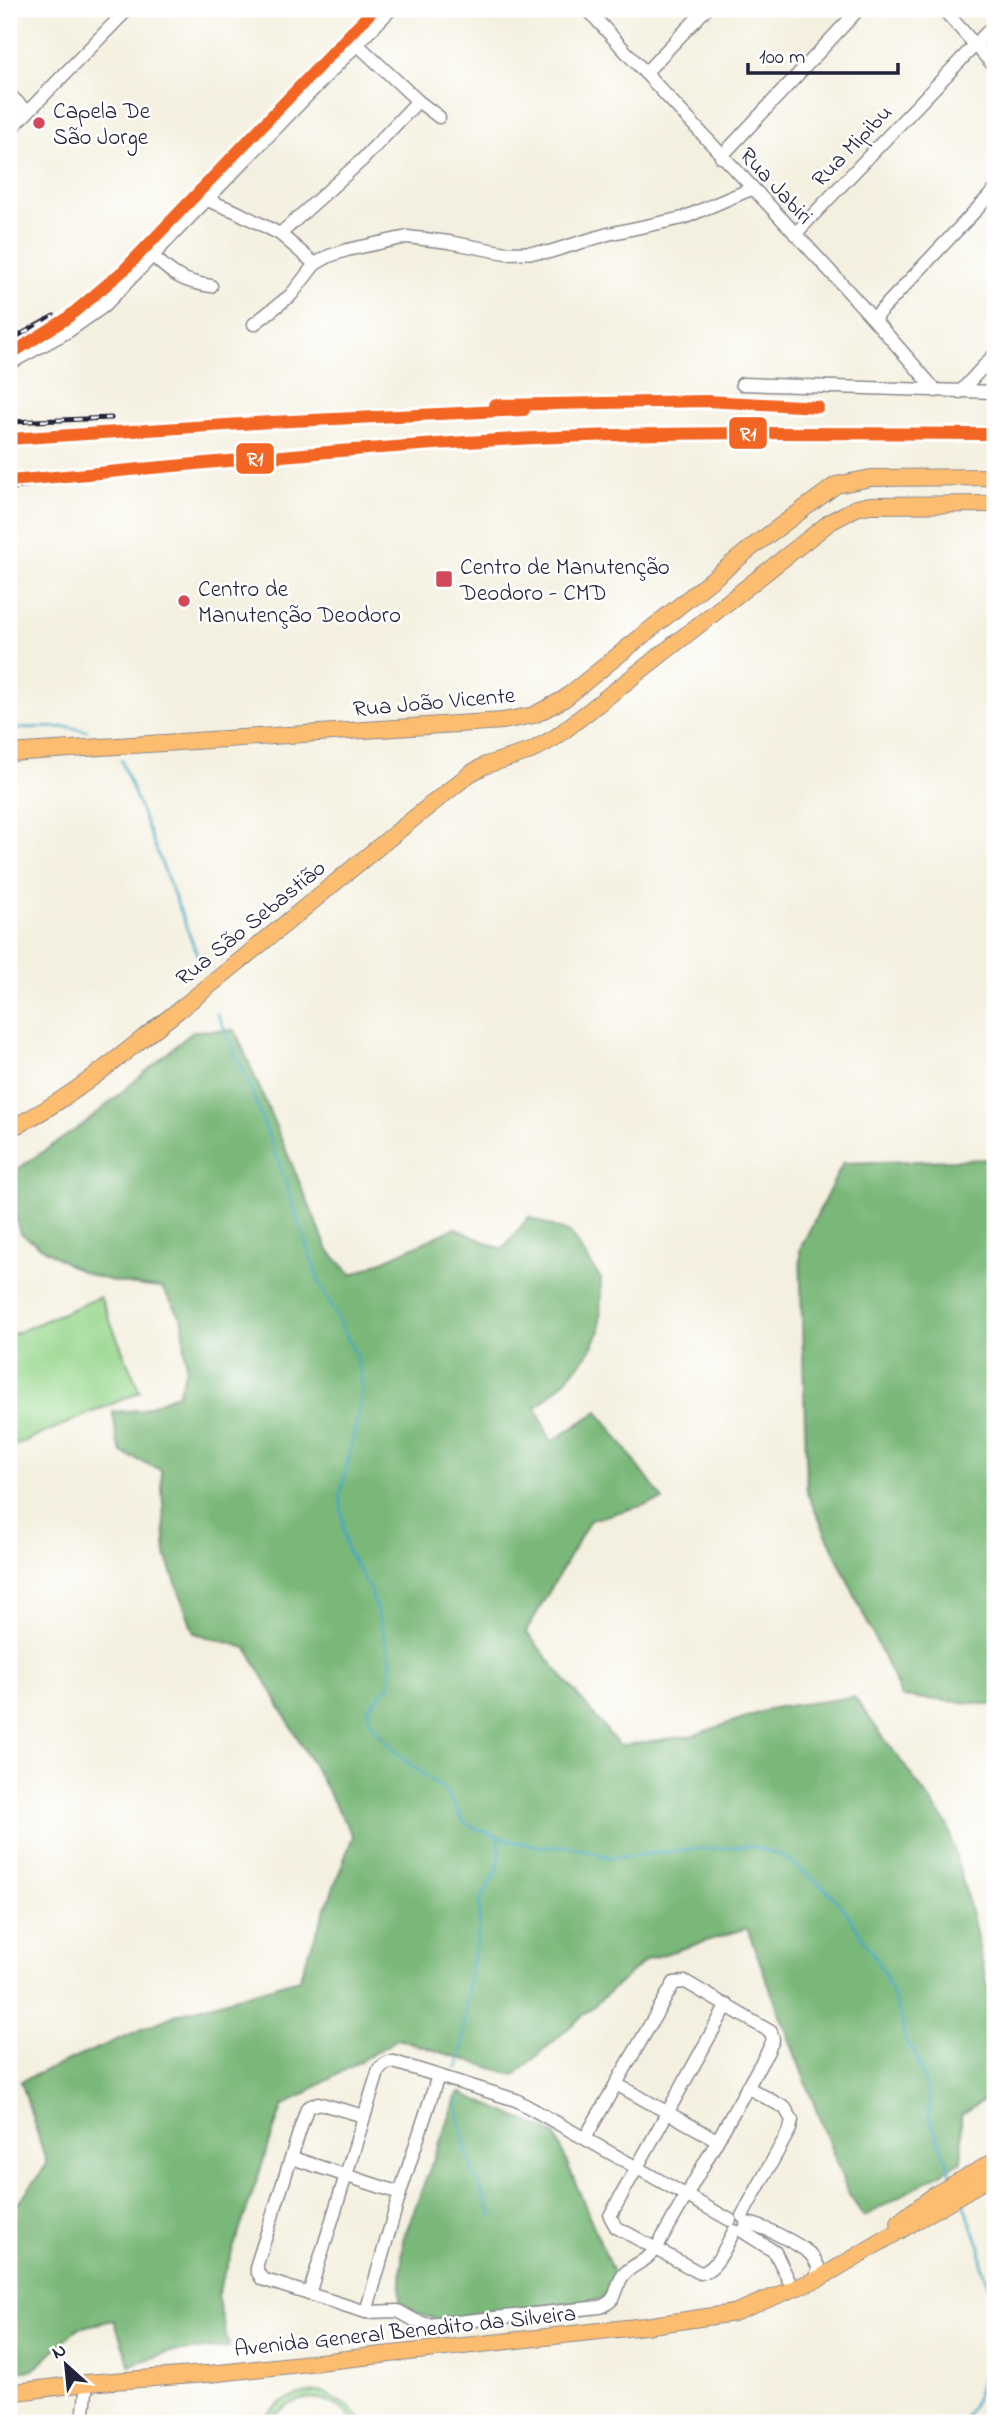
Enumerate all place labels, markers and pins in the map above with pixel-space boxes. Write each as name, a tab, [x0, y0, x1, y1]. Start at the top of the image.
place label: Capela De São Jorge	[53, 96, 151, 156]
marker: Capela De São Jorge	[31, 115, 47, 131]
place label: Centro de Manutenção Deodoro - CMD	[459, 552, 670, 611]
marker: Centro de Manutenção Deodoro - CMD	[434, 569, 454, 589]
place label: Centro de Manutenção Deodoro	[198, 574, 401, 633]
marker: Centro de Manutenção Deodoro	[176, 593, 192, 609]

